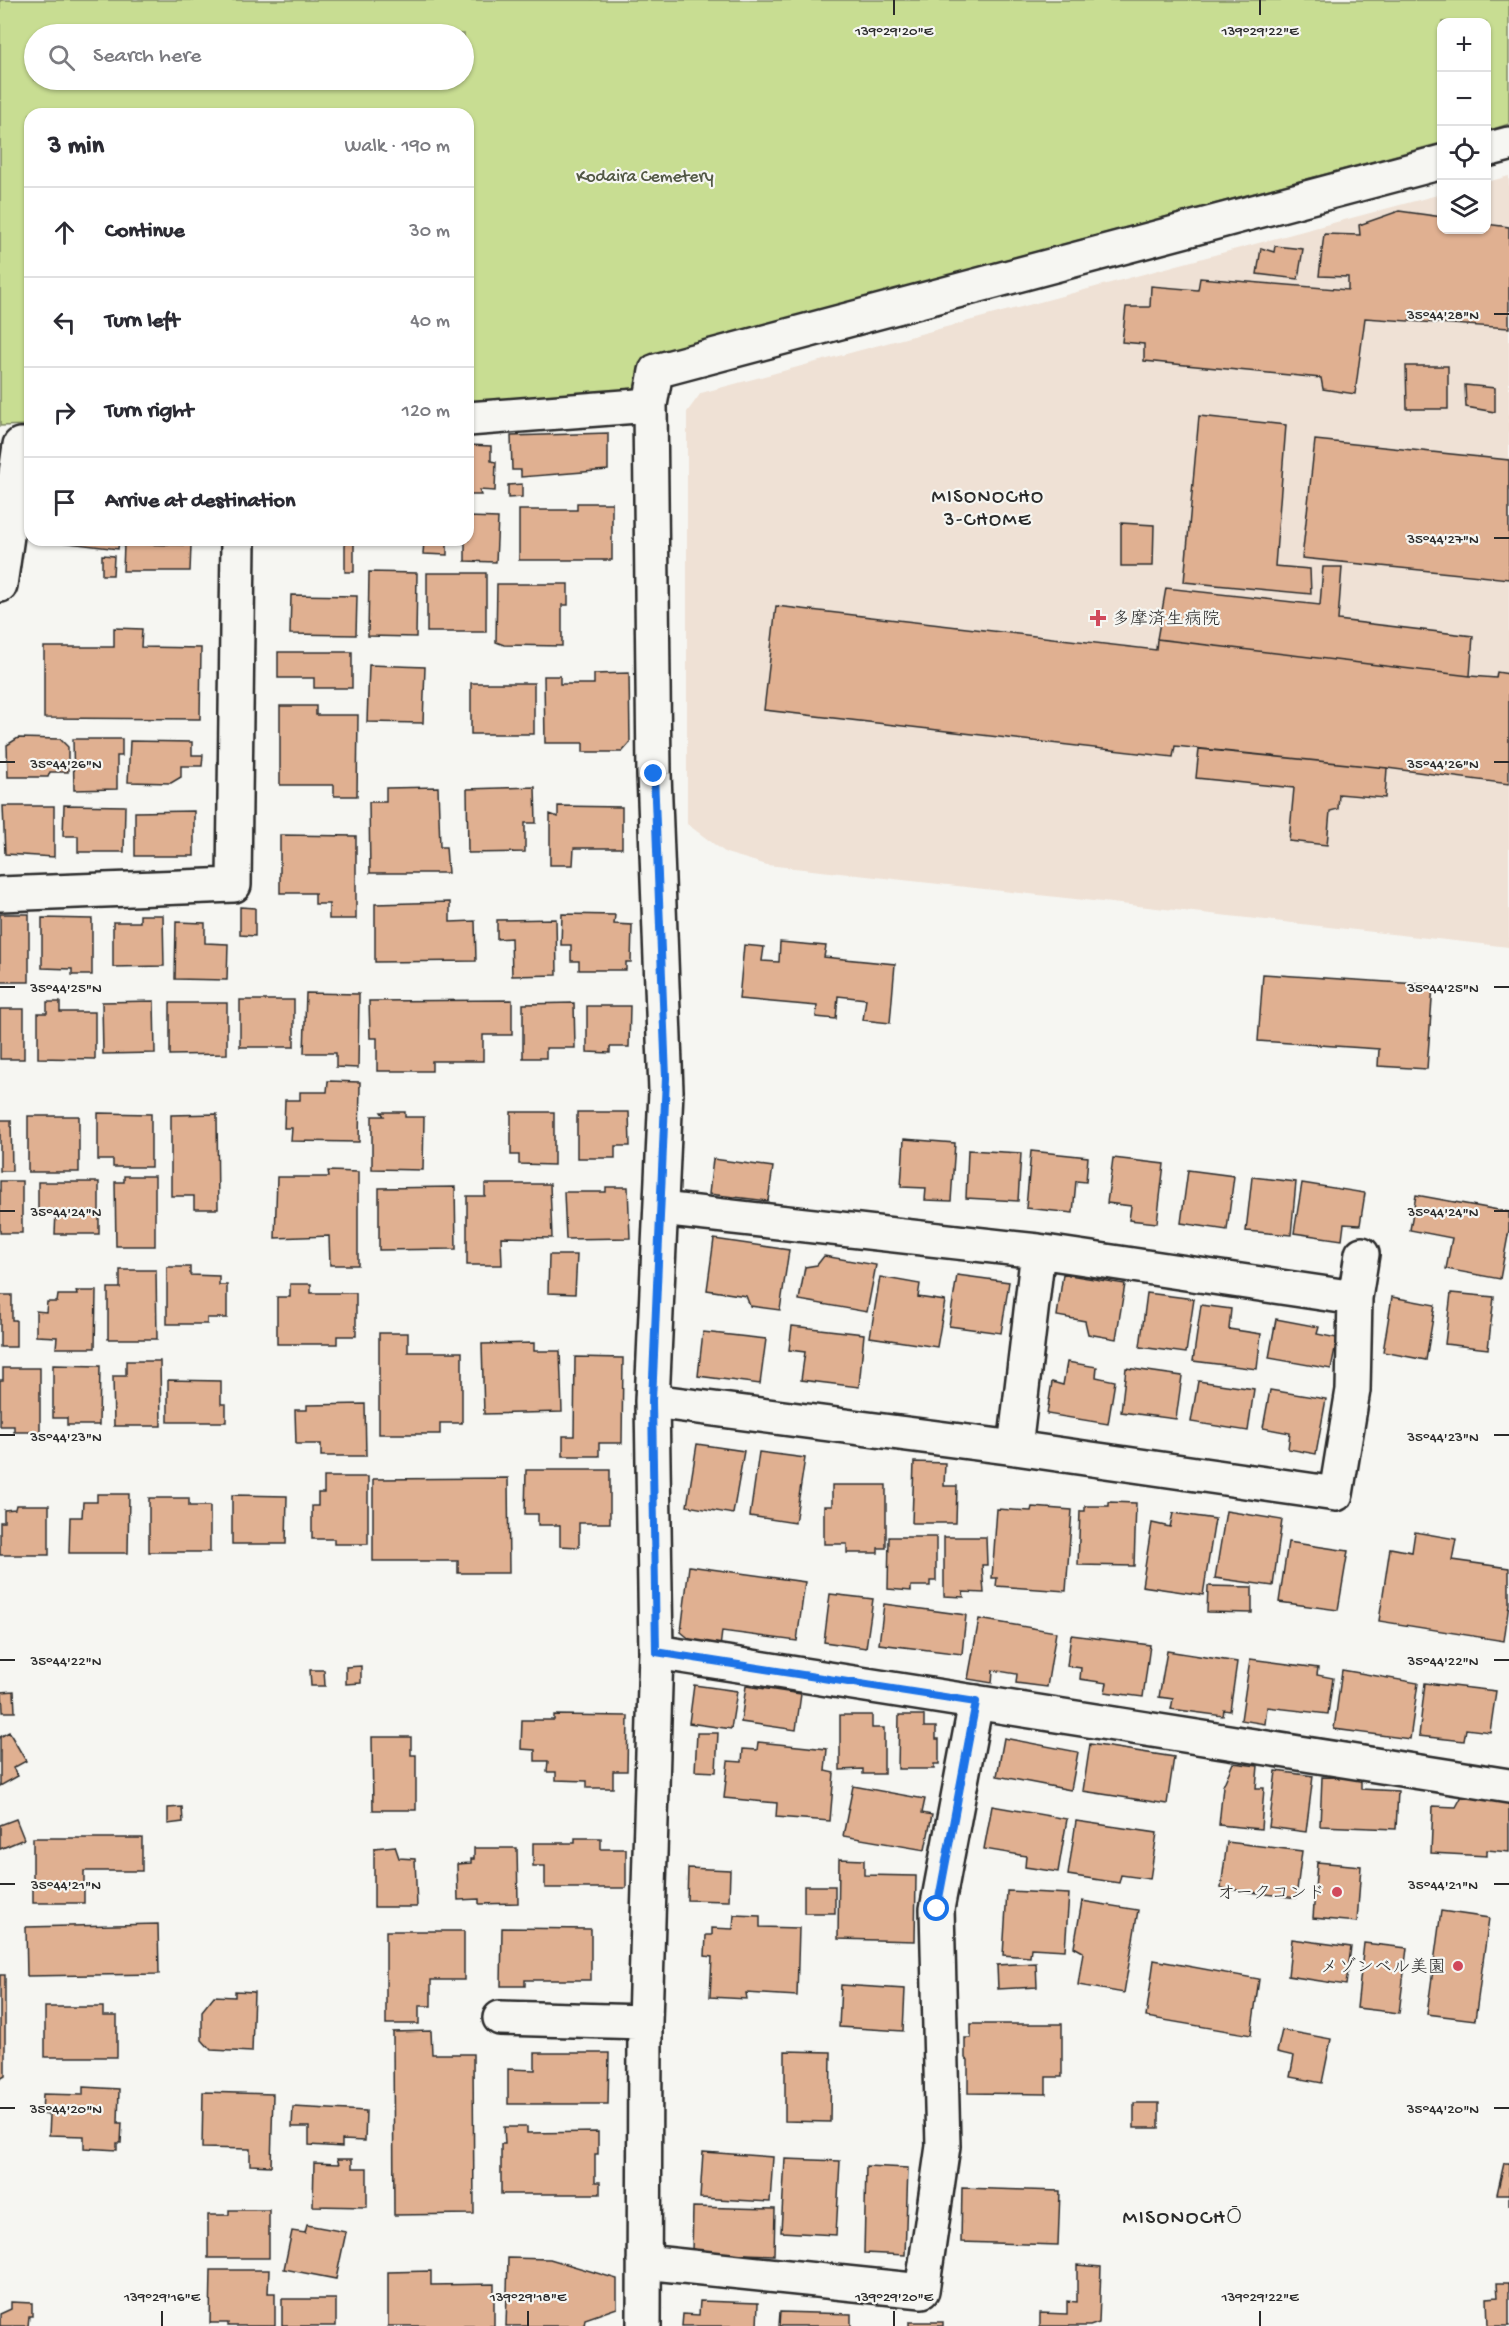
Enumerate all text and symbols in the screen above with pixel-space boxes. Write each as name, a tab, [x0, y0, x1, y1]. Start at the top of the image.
map controls	[1437, 18, 1491, 234]
button: +	[1437, 18, 1491, 72]
text: 139°29'20"E	[854, 23, 934, 41]
text: 139°29'22"E	[1220, 23, 1299, 41]
search box	[24, 24, 474, 90]
icon: search	[45, 41, 78, 74]
text: Search here	[93, 44, 201, 70]
button: −	[1437, 72, 1491, 126]
button: locate	[1437, 126, 1491, 180]
text: 3 min	[48, 132, 104, 163]
text: Walk · 190 m	[344, 136, 450, 159]
park label: Kodaira Cemetery	[576, 167, 714, 188]
button: layers	[1437, 180, 1491, 234]
icon: ahead	[48, 216, 81, 249]
text: Continue	[105, 219, 185, 245]
text: 30 m	[409, 221, 450, 244]
icon: left	[48, 306, 81, 339]
text: 35°44'28"N	[1406, 307, 1479, 325]
text: Turn left	[105, 309, 179, 335]
text: 40 m	[410, 311, 450, 334]
icon: right	[48, 396, 81, 429]
text: Turn right	[105, 399, 193, 425]
text: 120 m	[402, 401, 450, 424]
icon: arrive	[48, 486, 81, 519]
district label: MISONOCHO 3-CHOME	[932, 487, 1044, 533]
text: Arrive at destination	[105, 489, 295, 515]
text: 35°44'27"N	[1406, 531, 1479, 549]
marker: 多摩済生病院	[1089, 609, 1107, 627]
place label: 多摩済生病院	[1112, 609, 1220, 631]
text: 35°44'26"N	[29, 756, 102, 774]
text: 35°44'26"N	[1406, 756, 1479, 774]
route end	[640, 760, 666, 786]
text: 35°44'25"N	[29, 980, 102, 998]
text: 35°44'25"N	[1406, 980, 1479, 998]
text: 35°44'24"N	[30, 1204, 102, 1222]
text: 35°44'24"N	[1407, 1204, 1479, 1222]
text: 35°44'23"N	[29, 1429, 102, 1447]
text: 35°44'23"N	[1406, 1429, 1479, 1447]
text: 35°44'22"N	[29, 1653, 102, 1671]
text: 35°44'22"N	[1406, 1653, 1479, 1671]
text: 35°44'21"N	[30, 1877, 101, 1895]
text: 35°44'21"N	[1407, 1877, 1478, 1895]
place label: オークコンド	[1217, 1884, 1325, 1905]
marker: オークコンド	[1330, 1885, 1344, 1899]
route start	[923, 1895, 949, 1921]
place label: メゾンベル美園	[1320, 1957, 1446, 1979]
marker: メゾンベル美園	[1451, 1959, 1465, 1973]
text: 35°44'20"N	[29, 2101, 102, 2119]
text: 35°44'20"N	[1406, 2101, 1479, 2119]
district label: MISONOCHŌ	[1123, 2206, 1243, 2232]
text: 139°29'16"E	[123, 2289, 201, 2307]
text: 139°29'18"E	[489, 2289, 567, 2307]
text: 139°29'20"E	[854, 2289, 934, 2307]
text: 139°29'22"E	[1220, 2289, 1299, 2307]

